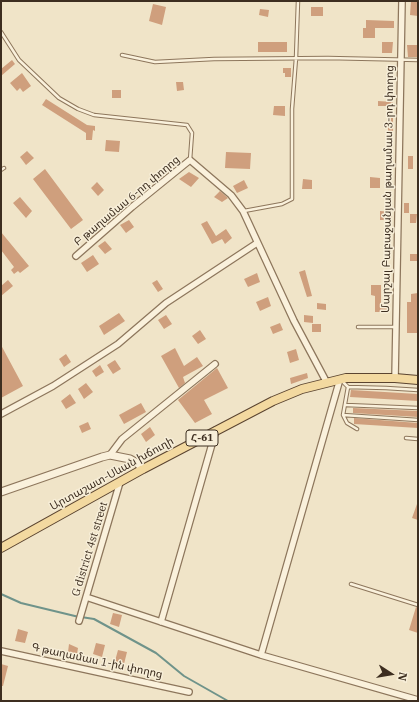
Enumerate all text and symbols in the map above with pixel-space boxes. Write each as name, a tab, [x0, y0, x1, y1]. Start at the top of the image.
street label: Մարշալ Բաբաջանյան թաղամաս 3-րդ փողոց	[379, 65, 397, 313]
street label: Բ թաղամաս 6-րդ փողոց	[72, 153, 182, 249]
road number: Հ-61	[186, 430, 218, 446]
street label: Արտաշատ-Սևան խճուղի	[48, 434, 176, 514]
street label: G district 4st street	[69, 500, 111, 598]
street label: Գ թաղամաս 1-ին փողոց	[30, 641, 164, 681]
north arrow	[371, 654, 411, 694]
text: N	[395, 671, 410, 682]

